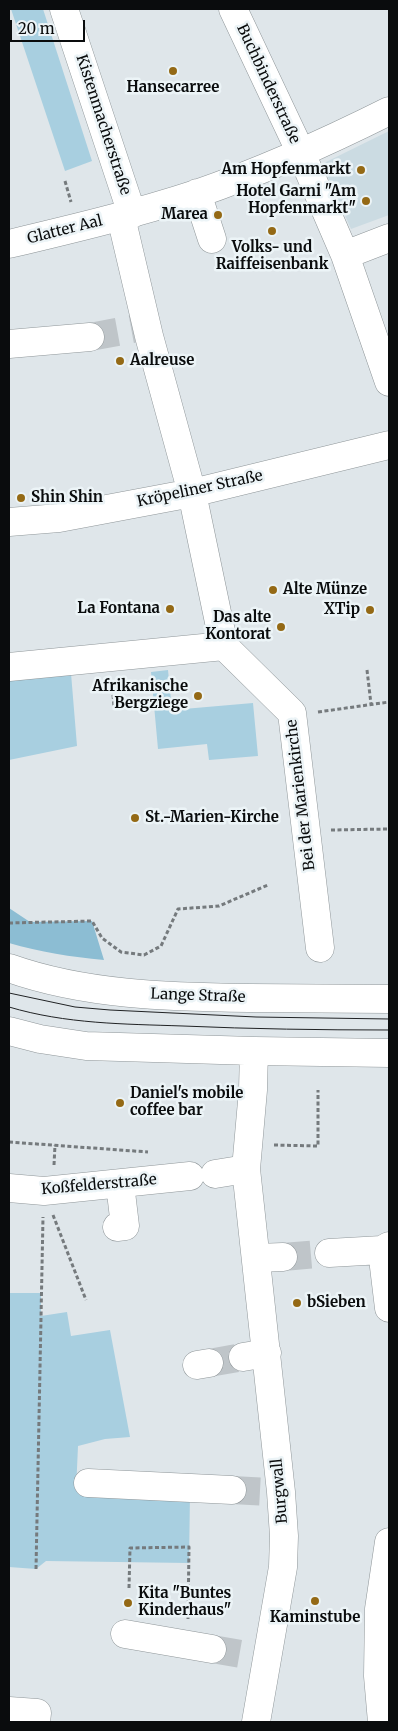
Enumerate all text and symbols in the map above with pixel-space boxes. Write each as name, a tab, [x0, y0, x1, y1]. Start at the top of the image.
scale bar	[12, 10, 88, 42]
text: 20 m	[18, 19, 55, 38]
street label: Buchbinderstraße	[232, 22, 304, 146]
street label: Kistenmacherstraße	[72, 52, 134, 198]
marker: Hansecarree	[167, 65, 179, 77]
place label: Hansecarree	[127, 79, 219, 97]
place label: Am Hopfenmarkt	[221, 161, 351, 179]
marker: Am Hopfenmarkt	[355, 164, 367, 176]
place label: Hotel Garni "Am Hopfenmarkt"	[236, 183, 356, 218]
marker: Hotel Garni "Am Hopfenmarkt"	[360, 195, 372, 207]
place label: Marea	[161, 206, 208, 224]
marker: Marea	[212, 209, 224, 221]
street label: Glatter Aal	[26, 212, 104, 248]
marker: Volks- und Raiffeisenbank	[266, 225, 278, 237]
place label: Volks- und Raiffeisenbank	[216, 239, 328, 274]
place label: Aalreuse	[130, 352, 194, 370]
marker: Aalreuse	[114, 355, 126, 367]
street label: Kröpeliner Straße	[136, 467, 264, 511]
place label: Shin Shin	[31, 489, 103, 507]
marker: Shin Shin	[15, 492, 27, 504]
place label: Alte Münze	[283, 581, 367, 599]
marker: Alte Münze	[267, 584, 279, 596]
place label: La Fontana	[77, 600, 160, 618]
place label: XTip	[324, 601, 360, 619]
marker: La Fontana	[164, 603, 176, 615]
marker: XTip	[364, 604, 376, 616]
place label: Das alte Kontorat	[205, 609, 271, 644]
marker: Das alte Kontorat	[275, 621, 287, 633]
place label: Afrikanische Bergziege	[92, 678, 188, 713]
marker: Afrikanische Bergziege	[192, 690, 204, 702]
street label: Bei der Marienkirche	[283, 718, 319, 872]
place label: St.-Marien-Kirche	[145, 809, 279, 827]
marker: St.-Marien-Kirche	[129, 812, 141, 824]
street label: Lange Straße	[150, 985, 246, 1007]
place label: Daniel's mobile coffee bar	[130, 1085, 243, 1120]
marker: Daniel's mobile coffee bar	[114, 1097, 126, 1109]
street label: Koßfelderstraße	[41, 1171, 157, 1199]
place label: bSieben	[307, 1294, 366, 1312]
marker: bSieben	[291, 1297, 303, 1309]
street label: Burgwall	[268, 1458, 292, 1524]
place label: Kita "Buntes Kinderhaus"	[138, 1585, 231, 1620]
marker: Kaminstube	[309, 1595, 321, 1607]
marker: Kita "Buntes Kinderhaus"	[122, 1597, 134, 1609]
place label: Kaminstube	[270, 1609, 360, 1627]

